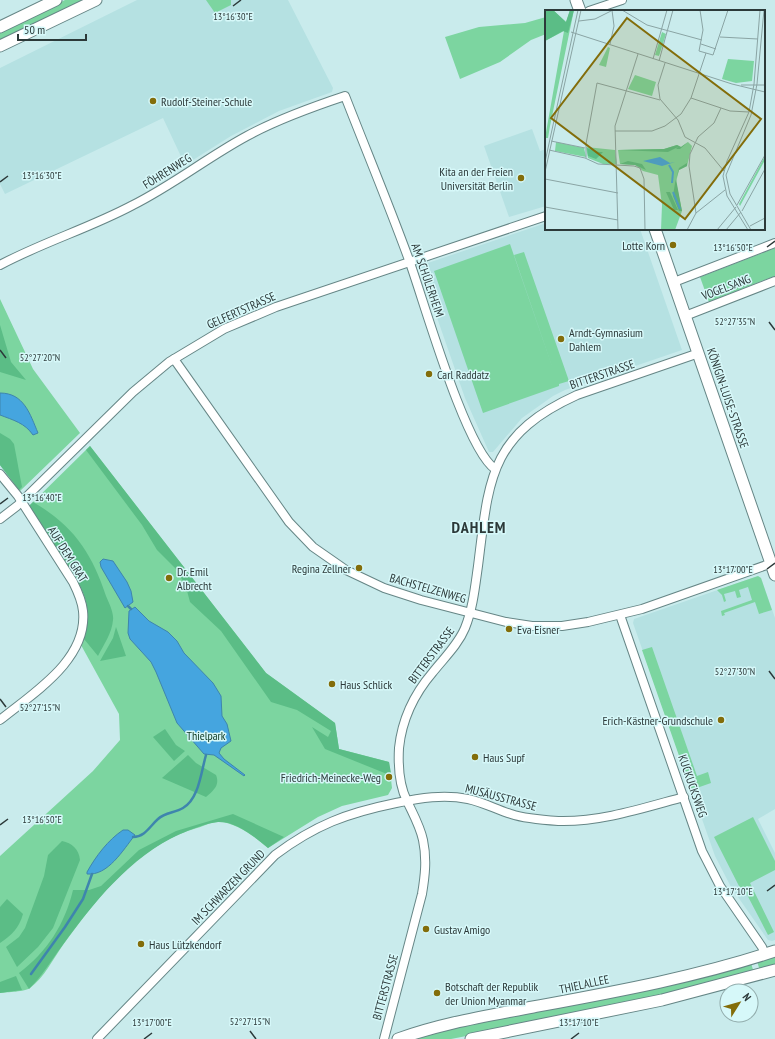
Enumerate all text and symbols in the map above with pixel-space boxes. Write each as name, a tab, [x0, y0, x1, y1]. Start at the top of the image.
text: 13°16'30"E	[213, 10, 253, 23]
inset map	[545, 10, 765, 230]
scale bar	[18, 16, 86, 42]
text: 50 m	[24, 22, 45, 37]
place label: Rudolf-Steiner-Schule	[161, 94, 252, 109]
marker: Rudolf-Steiner-Schule	[148, 96, 158, 106]
street label: FÖHRENWEG	[140, 150, 194, 192]
place label: Kita an der Freien Universität Berlin	[439, 164, 513, 193]
text: 13°16'30"E	[22, 169, 62, 182]
marker: Kita an der Freien Universität Berlin	[516, 173, 526, 183]
place label: Lotte Korn	[622, 238, 665, 253]
marker: Lotte Korn	[668, 240, 678, 250]
street label: AM SCHÜLERHEIM	[408, 241, 448, 319]
text: 13°16'50"E	[713, 241, 753, 254]
street label: VOGELSANG	[699, 271, 753, 304]
street label: GELFERTSTRASSE	[204, 288, 278, 332]
text: 52°27'35"N	[715, 315, 755, 328]
place label: Arndt-Gymnasium Dahlem	[569, 325, 643, 354]
marker: Arndt-Gymnasium Dahlem	[556, 334, 566, 344]
street label: KÖNIGIN-LUISE-STRASSE	[704, 346, 752, 450]
text: 52°27'20"N	[20, 351, 60, 364]
street label: BITTERSTRASSE	[568, 356, 636, 392]
place label: Carl Raddatz	[437, 367, 489, 382]
marker: Carl Raddatz	[424, 369, 434, 379]
text: 13°16'40"E	[22, 491, 62, 504]
district label: DAHLEM	[452, 517, 506, 537]
street label: AUF DEM GRAT	[45, 523, 91, 585]
place label: Regina Zellner	[292, 561, 352, 576]
marker: Regina Zellner	[354, 563, 364, 573]
text: 13°17'00"E	[713, 563, 753, 576]
place label: Dr. Emil Albrecht	[177, 564, 212, 593]
street label: BACHSTELZENWEG	[388, 570, 468, 606]
marker: Dr. Emil Albrecht	[164, 573, 174, 583]
place label: Eva Eisner	[517, 622, 560, 637]
street label: BITTERSTRASSE	[405, 624, 457, 686]
marker: Eva Eisner	[504, 624, 514, 634]
text: 52°27'30"N	[715, 665, 755, 678]
place label: Haus Schlick	[340, 677, 392, 692]
marker: Haus Schlick	[327, 679, 337, 689]
text: 52°27'15"N	[20, 701, 60, 714]
place label: Erich-Kästner-Grundschule	[602, 713, 713, 728]
marker: Erich-Kästner-Grundschule	[716, 715, 726, 725]
park label: Thielpark	[187, 728, 226, 743]
place label: Haus Supf	[483, 750, 525, 765]
marker: Haus Supf	[470, 752, 480, 762]
street label: KUCKUCKSWEG	[675, 753, 711, 819]
place label: Friedrich-Meinecke-Weg	[281, 770, 381, 785]
marker: Friedrich-Meinecke-Weg	[384, 772, 394, 782]
street label: MUSÄUSSTRASSE	[464, 780, 538, 814]
text: 13°16'50"E	[22, 813, 62, 826]
street label: IM SCHWARZEN GRUND	[188, 846, 268, 928]
text: 13°17'10"E	[713, 885, 753, 898]
place label: Gustav Amigo	[434, 922, 490, 937]
marker: Gustav Amigo	[421, 924, 431, 934]
place label: Haus Lützkendorf	[149, 937, 222, 952]
marker: Haus Lützkendorf	[136, 939, 146, 949]
street label: BITTERSTRASSE	[369, 953, 401, 1021]
street label: THIELALLEE	[558, 971, 610, 997]
place label: Botschaft der Republik der Union Myanmar	[445, 979, 539, 1008]
north arrow	[719, 983, 759, 1023]
marker: Botschaft der Republik der Union Myanmar	[432, 988, 442, 998]
text: N	[740, 990, 754, 1004]
text: 52°27'15"N	[230, 1015, 270, 1028]
text: 13°17'00"E	[132, 1016, 172, 1029]
text: 13°17'10"E	[559, 1016, 599, 1029]

